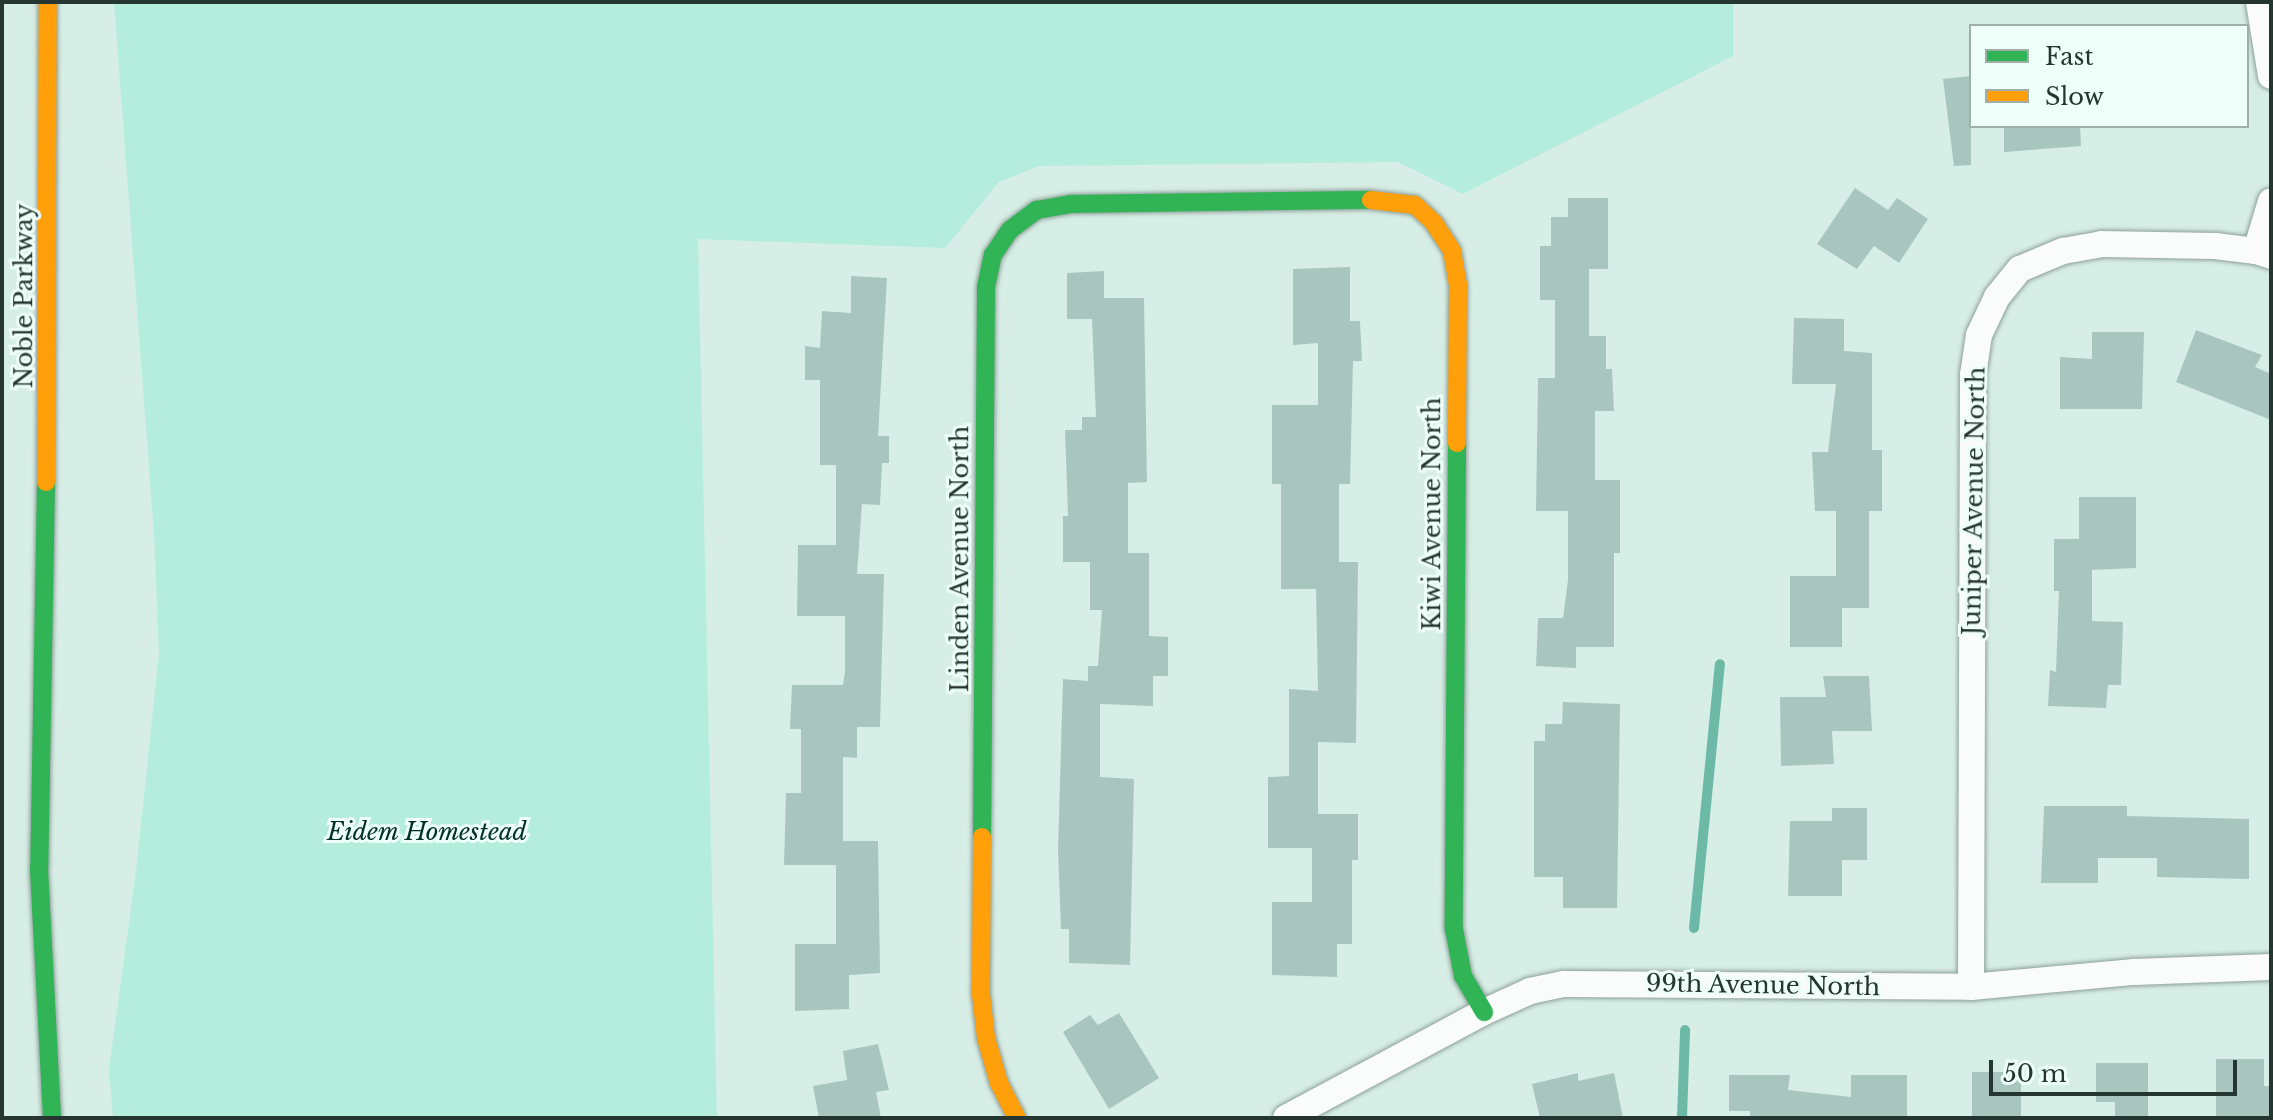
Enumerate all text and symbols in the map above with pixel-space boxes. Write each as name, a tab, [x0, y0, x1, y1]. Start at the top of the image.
legend	[1969, 24, 2249, 128]
text: Fast	[2045, 42, 2093, 71]
text: Slow	[2045, 82, 2104, 111]
street label: Noble Parkway	[10, 204, 38, 388]
street label: Juniper Avenue North	[1957, 366, 1991, 636]
street label: Kiwi Avenue North	[1418, 397, 1446, 631]
street label: Linden Avenue North	[946, 425, 974, 693]
park label: Eidem Homestead	[327, 818, 527, 846]
street label: 99th Avenue North	[1645, 969, 1881, 1001]
scale bar	[1993, 1044, 2241, 1094]
text: 50 m	[2003, 1059, 2066, 1088]

